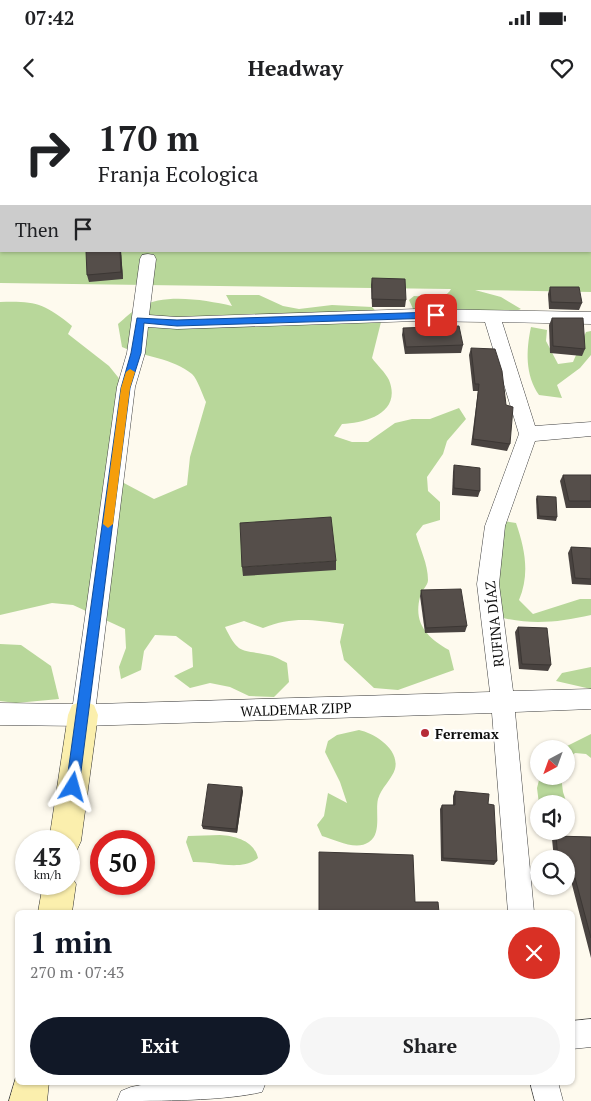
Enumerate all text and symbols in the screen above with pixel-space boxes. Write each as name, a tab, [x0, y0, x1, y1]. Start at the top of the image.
text: 07:42	[25, 5, 74, 30]
text: Headway	[248, 53, 343, 82]
icon: back	[15, 54, 43, 82]
icon: heart	[548, 54, 576, 82]
text: 170 m	[98, 115, 199, 161]
icon: right	[15, 120, 80, 185]
text: Franja Ecologica	[98, 159, 259, 188]
icon: arrive	[69, 215, 97, 243]
text: Then	[15, 217, 59, 242]
pin	[415, 294, 457, 336]
icon: arrive	[422, 301, 450, 329]
street label: RUFINA DÍAZ	[480, 580, 508, 668]
street label: WALDEMAR ZIPP	[240, 698, 352, 720]
place label: Ferremax	[435, 724, 499, 743]
marker: Ferremax	[419, 727, 431, 739]
north arrow	[530, 740, 575, 785]
map controls	[530, 740, 575, 895]
position arrow	[46, 760, 98, 812]
button: sound	[530, 795, 575, 840]
speed limit sign: 50	[90, 830, 155, 895]
text: 43	[33, 840, 62, 873]
button: search	[530, 850, 575, 895]
text: km/h	[34, 867, 61, 882]
text: 1 min	[30, 922, 112, 962]
button: close	[508, 927, 560, 979]
text: 270 m · 07:43	[30, 961, 124, 983]
button: Exit	[30, 1017, 290, 1075]
button: Share	[300, 1017, 560, 1075]

